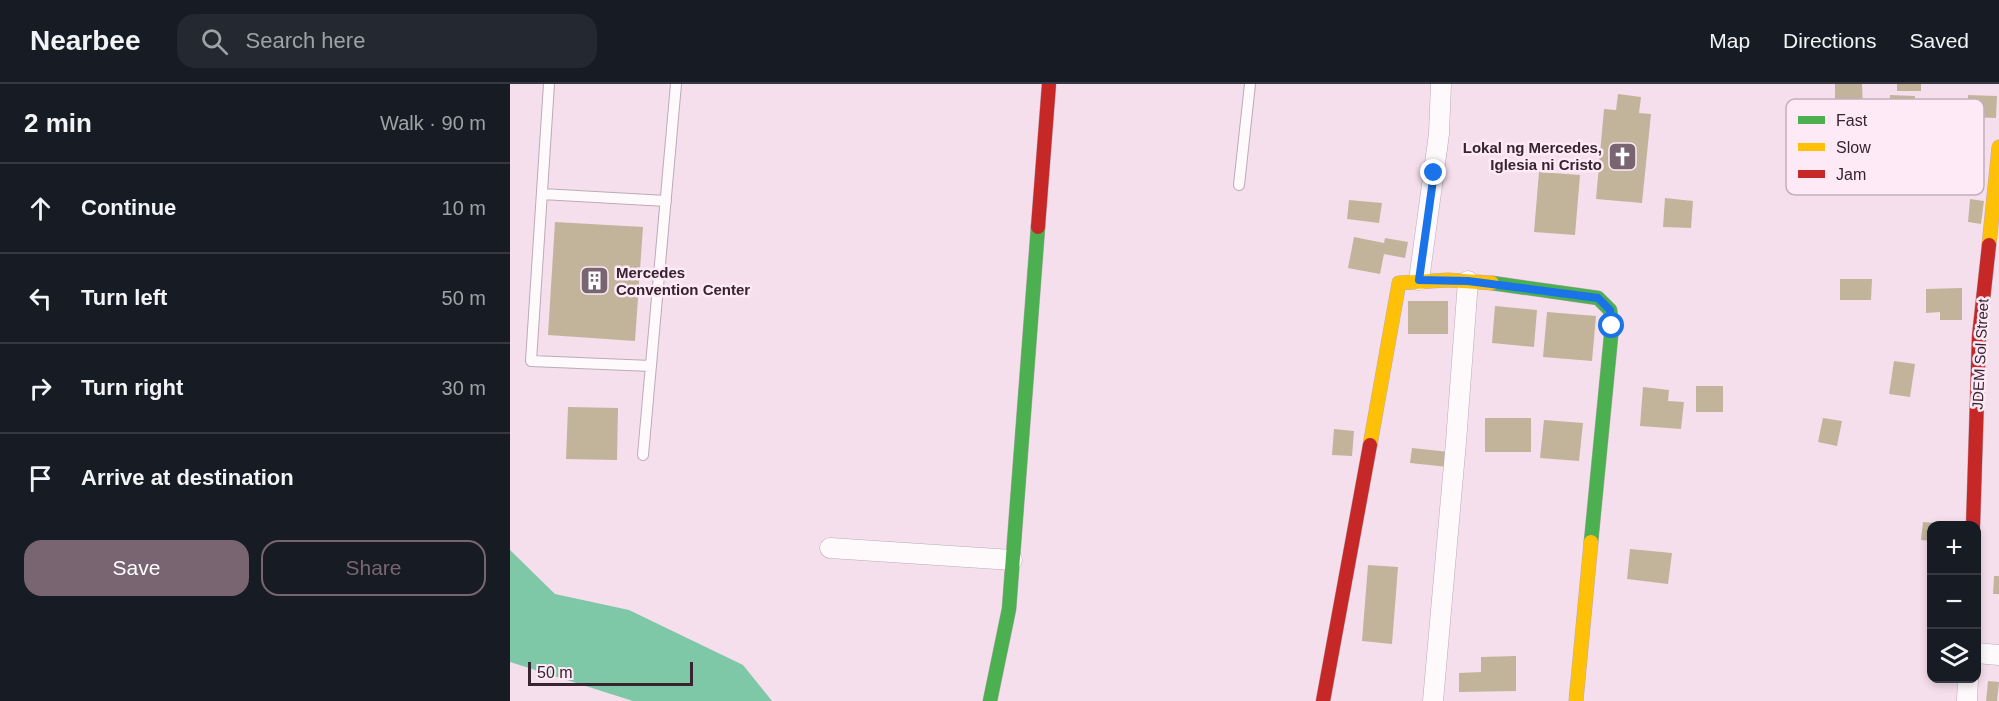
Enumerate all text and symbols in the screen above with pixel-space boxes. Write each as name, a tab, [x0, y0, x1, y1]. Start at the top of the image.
search box	[177, 14, 597, 68]
text: Nearbee	[30, 25, 141, 56]
icon: search	[198, 25, 231, 58]
text: Search here	[246, 28, 365, 53]
text: Map	[1709, 29, 1750, 52]
text: Directions	[1783, 29, 1876, 52]
text: Saved	[1909, 29, 1969, 52]
legend	[1786, 99, 1984, 195]
text: 2 min	[24, 108, 92, 138]
text: Walk · 90 m	[380, 112, 486, 134]
text: Fast	[1836, 112, 1868, 129]
place label: Lokal ng Mercedes, Iglesia ni Cristo	[1463, 139, 1602, 173]
text: Slow	[1836, 139, 1871, 156]
church icon: Lokal ng Mercedes, Iglesia ni Cristo	[1607, 140, 1639, 172]
route end	[1420, 159, 1446, 185]
text: Jam	[1836, 166, 1866, 183]
icon: ahead	[24, 192, 57, 225]
text: Continue	[81, 195, 176, 220]
text: 10 m	[442, 197, 486, 219]
place label: Mercedes Convention Center	[616, 264, 750, 298]
building icon: Mercedes Convention Center	[579, 265, 611, 297]
icon: left	[24, 282, 57, 315]
text: Turn left	[81, 285, 167, 310]
text: 50 m	[442, 287, 486, 309]
street label: JDEM Sol Street	[1969, 297, 1991, 410]
route start	[1598, 312, 1624, 338]
icon: right	[24, 372, 57, 405]
text: Turn right	[81, 375, 183, 400]
text: 30 m	[442, 377, 486, 399]
icon: arrive	[24, 462, 57, 495]
text: Arrive at destination	[81, 465, 294, 490]
map controls	[1927, 521, 1981, 683]
button: +	[1927, 521, 1981, 575]
button: Save	[24, 540, 249, 596]
button: Share	[261, 540, 486, 596]
button: −	[1927, 575, 1981, 629]
button: layers	[1927, 629, 1981, 683]
scale bar	[528, 659, 693, 686]
text: 50 m	[537, 664, 573, 681]

